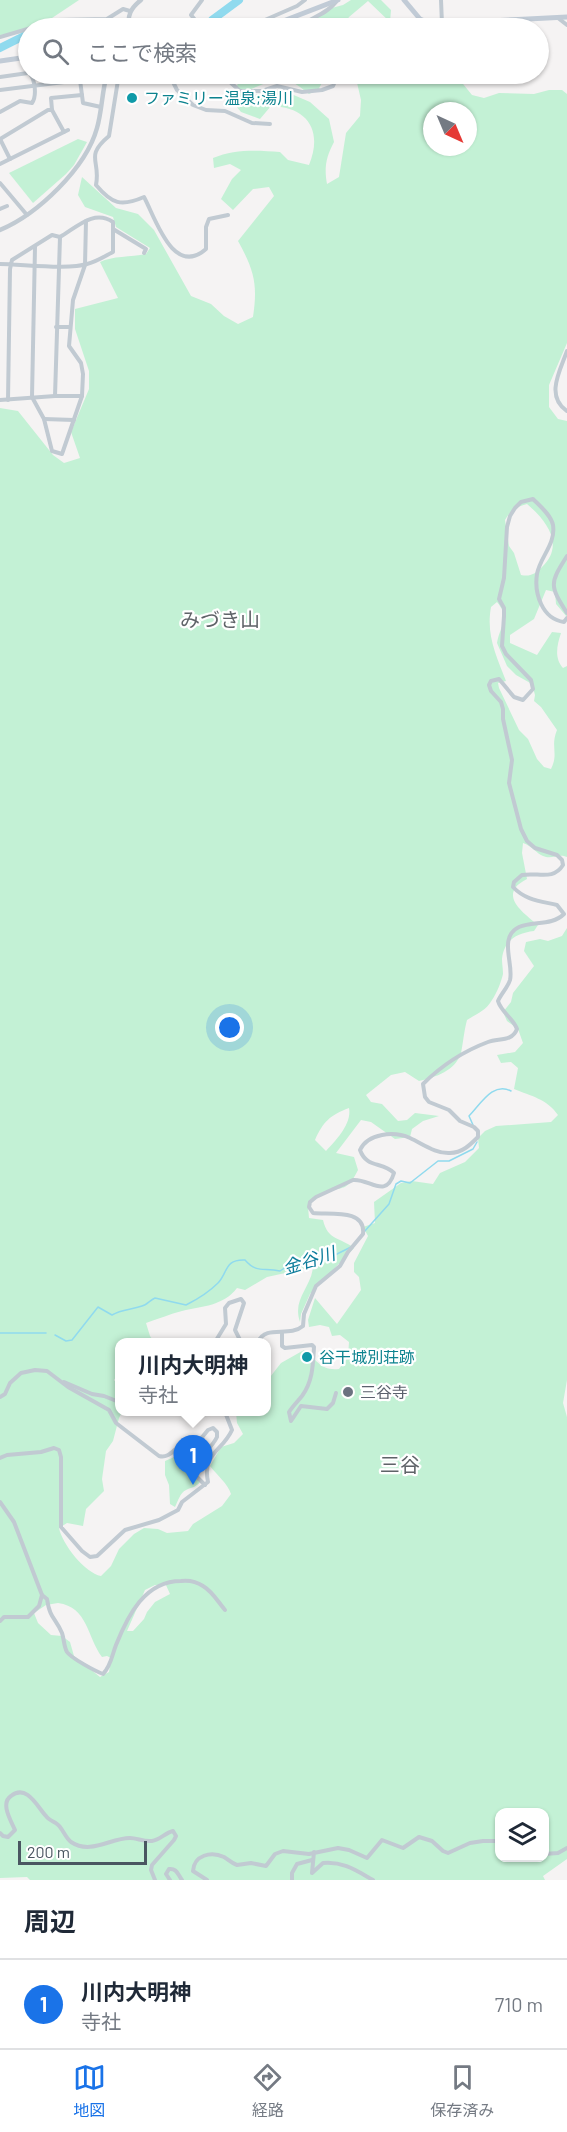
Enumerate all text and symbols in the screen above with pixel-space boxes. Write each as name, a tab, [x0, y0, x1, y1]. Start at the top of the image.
search box	[18, 18, 549, 84]
icon: search	[39, 35, 72, 68]
text: ここで検索	[87, 39, 197, 65]
place label: ファミリー温泉;湯川	[144, 88, 293, 107]
marker: ファミリー温泉;湯川	[125, 91, 139, 105]
north arrow	[423, 102, 477, 156]
district label: みづき山	[180, 607, 260, 631]
your location	[215, 1013, 244, 1042]
water label: 金谷川	[280, 1241, 340, 1278]
popup	[115, 1338, 271, 1416]
place label: 谷干城別荘跡	[319, 1347, 415, 1366]
marker: 谷干城別荘跡	[300, 1350, 314, 1364]
text: 川内大明神	[138, 1351, 248, 1377]
text: 寺社	[138, 1382, 178, 1406]
place label: 三谷寺	[360, 1382, 408, 1401]
marker: 三谷寺	[341, 1385, 355, 1399]
pin: 1	[174, 1436, 212, 1485]
district label: 三谷	[380, 1452, 420, 1476]
map controls	[495, 1808, 549, 1862]
button: layers	[495, 1808, 549, 1862]
scale bar	[18, 1838, 147, 1866]
text: 200 m	[27, 1842, 70, 1861]
text: 周辺	[24, 1905, 76, 1936]
text: 川内大明神	[81, 1978, 191, 2004]
text: 1	[40, 1992, 47, 2016]
text: 710 m	[495, 1992, 543, 2016]
text: 寺社	[81, 2009, 121, 2033]
tab: 地図	[73, 2061, 106, 2121]
tab: 経路	[251, 2061, 284, 2121]
tab: 保存済み	[430, 2061, 494, 2121]

